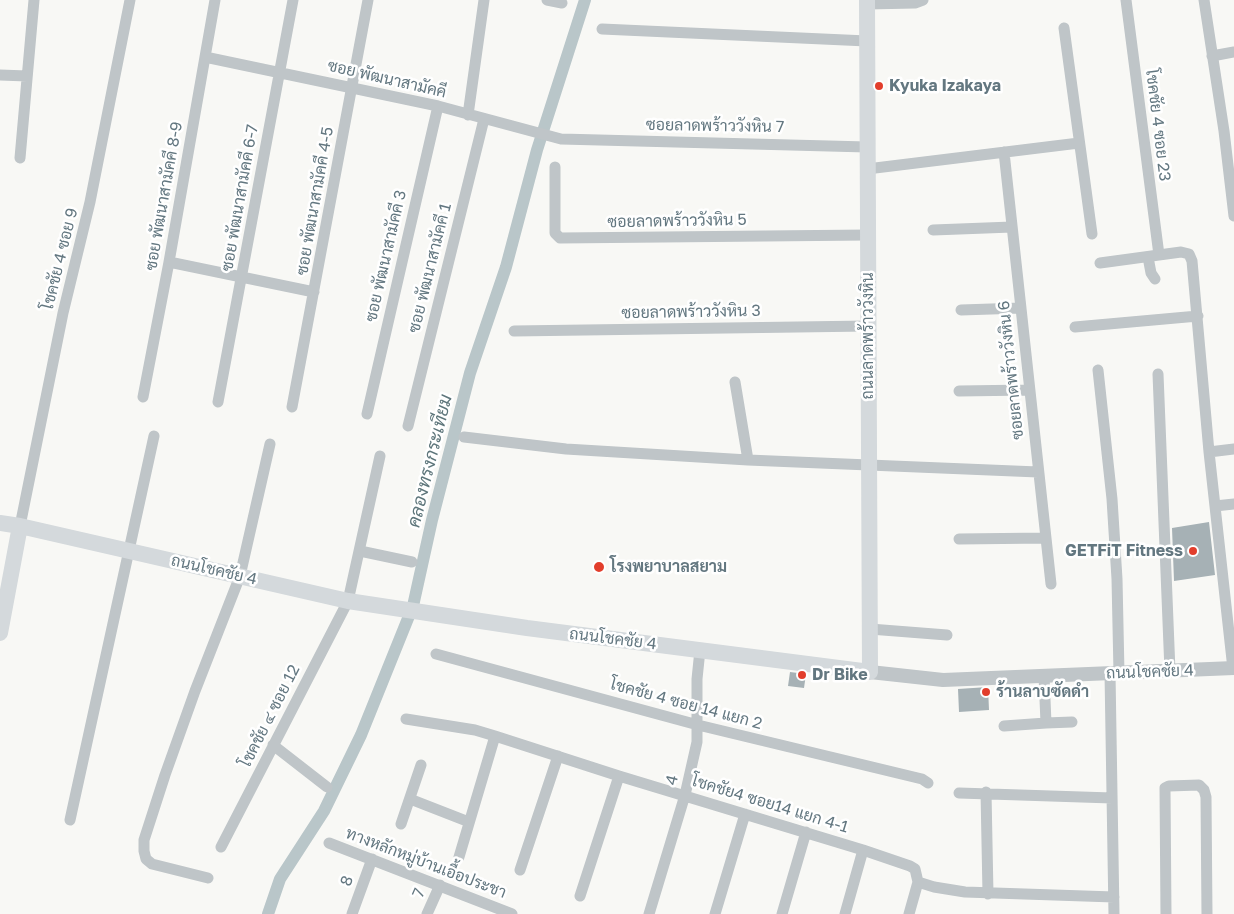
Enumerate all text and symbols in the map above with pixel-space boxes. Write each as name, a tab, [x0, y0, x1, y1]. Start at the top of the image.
street label: ซอย พัฒนาสามัคคี	[326, 56, 448, 102]
street label: โชคชัย 4 ซอย 23	[1142, 68, 1174, 182]
place label: Kyuka Izakaya	[889, 76, 1001, 96]
marker: Kyuka Izakaya	[873, 80, 885, 92]
street label: ซอยลาดพร้าววังหิน 7	[646, 115, 784, 137]
street label: ซอย พัฒนาสามัคคี 8-9	[141, 120, 187, 272]
street label: ซอย พัฒนาสามัคคี 6-7	[218, 123, 262, 273]
street label: ซอย พัฒนาสามัคคี 4-5	[292, 125, 338, 277]
street label: ซอย พัฒนาสามัคคี 3	[361, 188, 411, 324]
street label: ซอย พัฒนาสามัคคี 1	[405, 201, 455, 335]
street label: โชคชัย 4 ซอย 9	[38, 206, 82, 312]
street label: ซอยลาดพร้าววังหิน 5	[607, 210, 747, 232]
street label: ถนนลาดพร้าววังหิน	[858, 272, 878, 400]
street label: ซอยลาดพร้าววังหิน 6	[994, 300, 1028, 440]
street label: ซอยลาดพร้าววังหิน 3	[621, 301, 761, 323]
water label: คลองทรงกระเทียม	[403, 392, 457, 530]
place label: GETFiT Fitness	[1065, 541, 1183, 561]
marker: GETFiT Fitness	[1187, 545, 1199, 557]
street label: ถนนโชคชัย 4	[169, 551, 259, 589]
place label: โรงพยาบาลสยาม	[610, 557, 727, 577]
marker: โรงพยาบาลสยาม	[592, 560, 606, 574]
street label: ถนนโชคชัย 4	[568, 624, 658, 654]
street label: ถนนโชคชัย 4	[1106, 661, 1194, 683]
street label: โชคชัย ๔ ซอย 12	[236, 662, 304, 770]
place label: Dr Bike	[812, 665, 868, 685]
marker: Dr Bike	[796, 669, 808, 681]
street label: โชคชัย 4 ซอย 14 แยก 2	[608, 674, 764, 734]
place label: ร้านลาบซัดดำ	[996, 682, 1089, 702]
marker: ร้านลาบซัดดำ	[980, 686, 992, 698]
street label: โชคชัย4 ซอย14 แยก 4-1	[689, 771, 851, 837]
street label: 4	[662, 773, 682, 787]
street label: ทางหลักหมู่บ้านเอื้อประชา	[343, 823, 509, 903]
street label: 8	[336, 873, 358, 889]
street label: 7	[409, 885, 429, 901]

